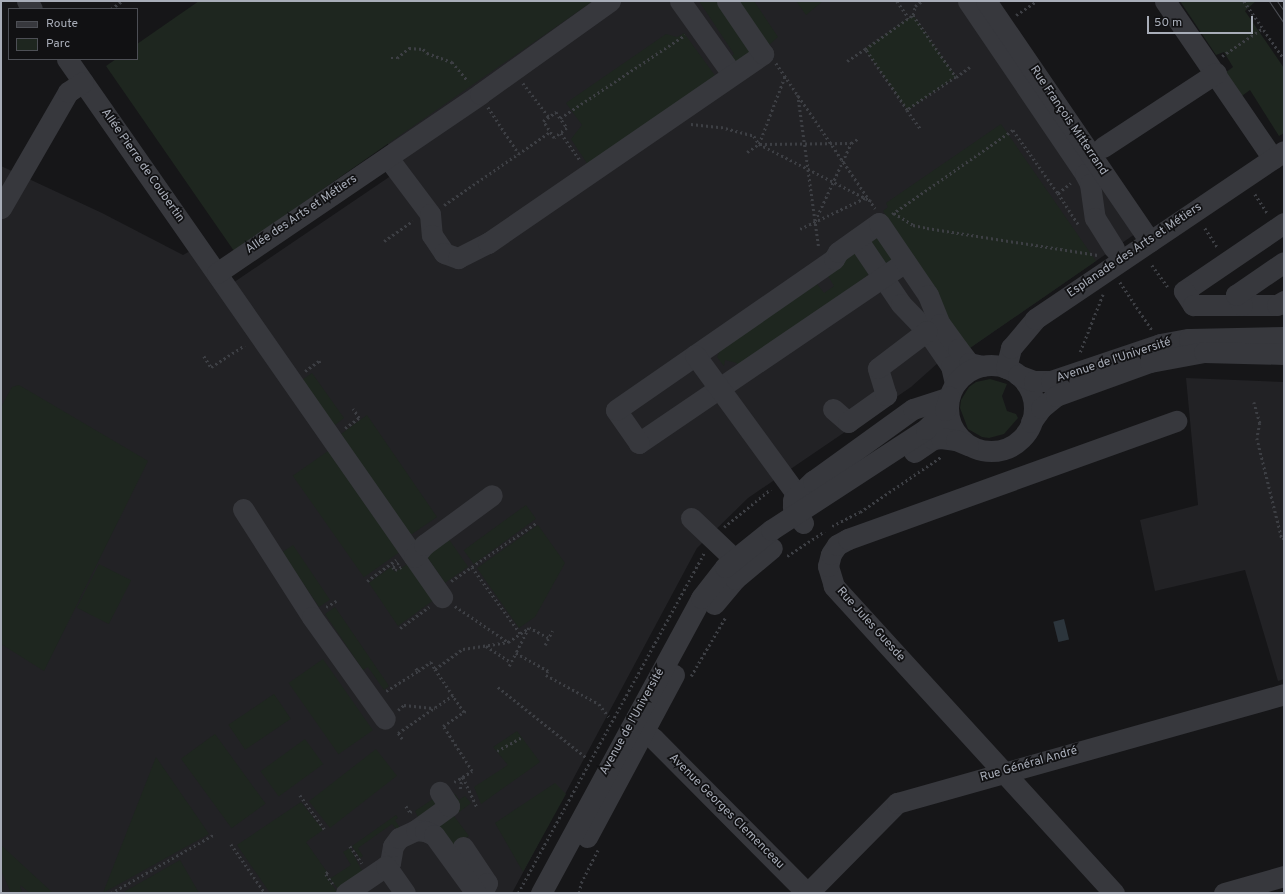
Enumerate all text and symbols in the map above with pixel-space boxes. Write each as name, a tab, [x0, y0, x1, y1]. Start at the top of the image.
legend	[8, 8, 138, 60]
scale bar	[1149, 8, 1255, 34]
text: 50 m	[1154, 15, 1182, 31]
text: Route	[46, 16, 78, 32]
text: Parc	[46, 36, 70, 52]
street label: Rue François Mitterrand	[1026, 64, 1110, 178]
street label: Allée Pierre de Coubertin	[97, 106, 187, 226]
street label: Allée des Arts et Métiers	[243, 172, 361, 258]
street label: Esplanade des Arts et Métiers	[1065, 200, 1205, 302]
street label: Avenue de l'Université	[1055, 336, 1173, 386]
street label: Rue Jules Guesde	[833, 585, 907, 665]
street label: Avenue de l'Université	[598, 666, 668, 778]
street label: Rue Général André	[978, 744, 1080, 786]
street label: Avenue Georges Clemenceau	[665, 751, 787, 873]

